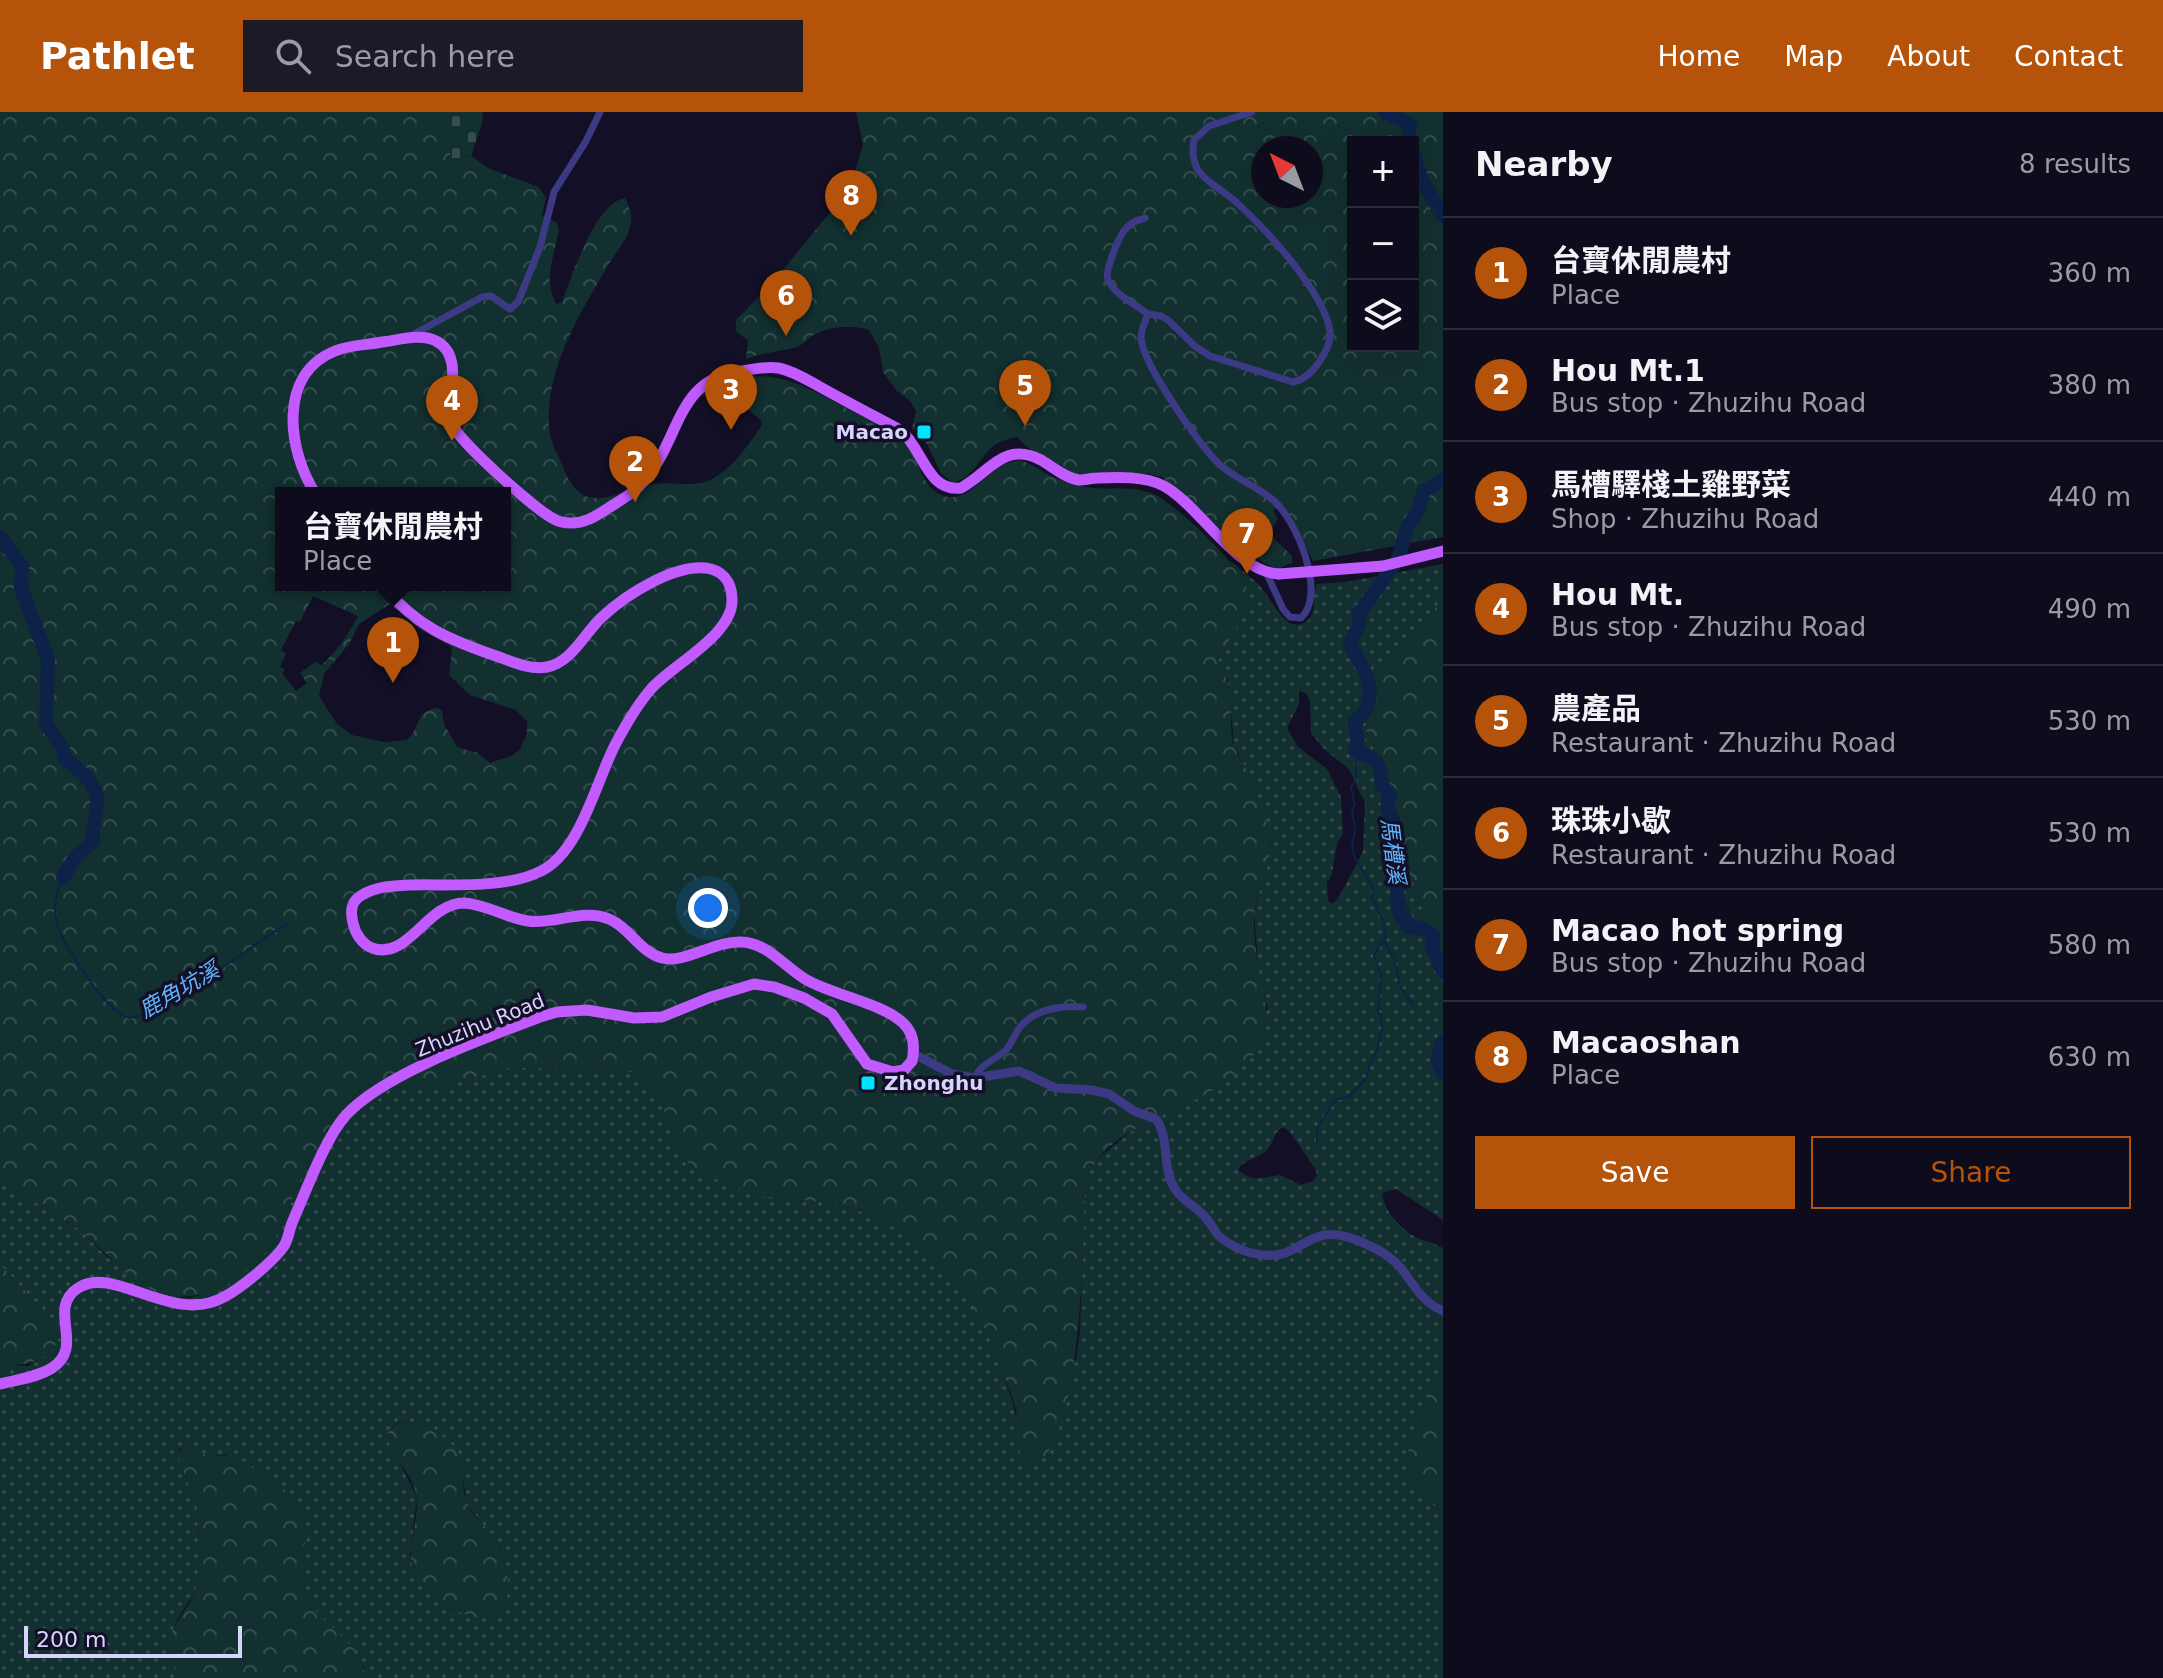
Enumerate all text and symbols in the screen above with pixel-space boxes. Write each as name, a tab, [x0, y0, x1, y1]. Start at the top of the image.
search box	[243, 20, 803, 92]
text: Pathlet	[40, 34, 195, 78]
icon: search	[271, 34, 315, 78]
text: Search here	[335, 39, 515, 74]
text: Home	[1657, 40, 1740, 73]
text: Map	[1784, 40, 1843, 73]
text: About	[1887, 40, 1970, 73]
text: Contact	[2014, 40, 2123, 73]
north arrow	[1251, 136, 1323, 208]
map controls	[1347, 136, 1419, 352]
button: +	[1347, 136, 1419, 208]
text: Nearby	[1475, 144, 1613, 184]
text: 8 results	[2019, 149, 2131, 179]
pin: 8	[825, 170, 877, 236]
button: −	[1347, 208, 1419, 280]
text: 台寶休閒農村	[1551, 243, 1731, 278]
text: 1	[1492, 258, 1510, 288]
text: 360 m	[2048, 258, 2131, 288]
pin: 6	[760, 270, 812, 336]
button: layers	[1347, 280, 1419, 352]
text: Place	[1551, 280, 1620, 310]
text: Hou Mt.1	[1551, 353, 1705, 388]
pin: 5	[999, 360, 1051, 426]
pin: 3	[705, 364, 757, 430]
text: 2	[1492, 370, 1510, 400]
text: 380 m	[2048, 370, 2131, 400]
pin: 4	[426, 375, 478, 441]
text: Bus stop · Zhuzihu Road	[1551, 388, 1866, 418]
place label: Macao	[836, 420, 908, 444]
marker: Macao	[915, 423, 933, 441]
pin: 2	[609, 436, 661, 502]
text: 馬槽驛棧土雞野菜	[1551, 467, 1791, 502]
text: 3	[1492, 482, 1510, 512]
text: 440 m	[2048, 482, 2131, 512]
popup	[275, 487, 511, 591]
text: Shop · Zhuzihu Road	[1551, 504, 1819, 534]
pin: 7	[1221, 508, 1273, 574]
text: 台寶休閒農村	[303, 509, 483, 544]
text: Place	[303, 546, 372, 576]
text: Hou Mt.	[1551, 577, 1684, 612]
text: 4	[1492, 594, 1510, 624]
text: 490 m	[2048, 594, 2131, 624]
text: Bus stop · Zhuzihu Road	[1551, 612, 1866, 642]
pin: 1	[367, 617, 419, 683]
text: 農產品	[1551, 691, 1641, 726]
text: 5	[1492, 706, 1510, 736]
text: 530 m	[2048, 706, 2131, 736]
text: Restaurant · Zhuzihu Road	[1551, 728, 1896, 758]
text: 珠珠小歇	[1551, 803, 1671, 838]
water label: 馬槽溪	[1377, 817, 1410, 888]
text: 6	[1492, 818, 1510, 848]
text: 530 m	[2048, 818, 2131, 848]
text: Restaurant · Zhuzihu Road	[1551, 840, 1896, 870]
your location	[688, 888, 728, 928]
text: Macao hot spring	[1551, 913, 1844, 948]
text: 7	[1492, 930, 1510, 960]
text: 580 m	[2048, 930, 2131, 960]
text: Bus stop · Zhuzihu Road	[1551, 948, 1866, 978]
water label: 鹿角坑溪	[135, 956, 226, 1023]
street label: Zhuzihu Road	[412, 988, 548, 1062]
text: Macaoshan	[1551, 1025, 1741, 1060]
text: 8	[1492, 1042, 1510, 1072]
text: 630 m	[2048, 1042, 2131, 1072]
text: Place	[1551, 1060, 1620, 1090]
place label: Zhonghu	[884, 1071, 984, 1095]
marker: Zhonghu	[859, 1074, 877, 1092]
button: Save	[1475, 1136, 1795, 1209]
button: Share	[1811, 1136, 2131, 1209]
scale bar	[24, 1622, 242, 1658]
text: 200 m	[36, 1627, 106, 1652]

